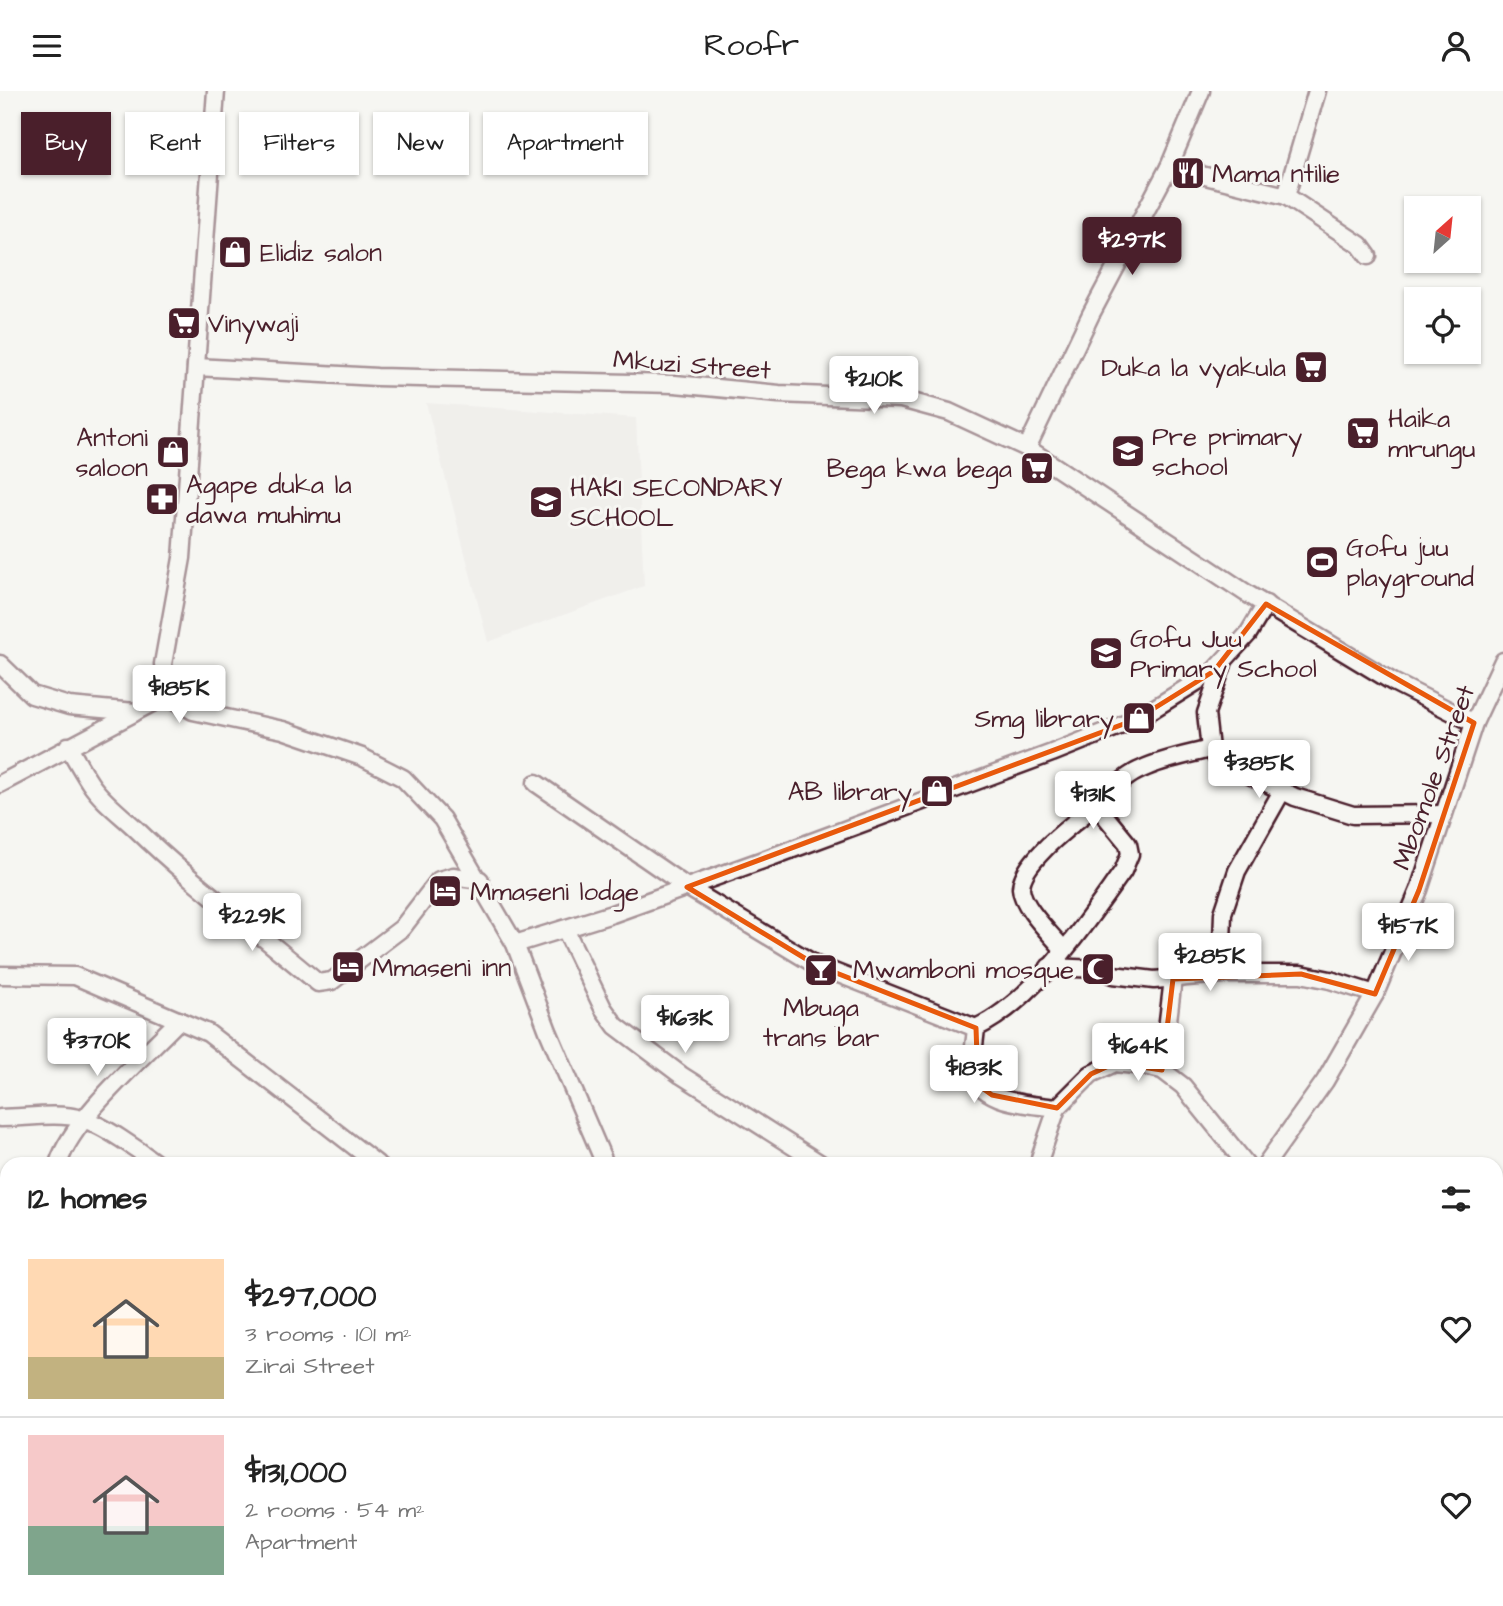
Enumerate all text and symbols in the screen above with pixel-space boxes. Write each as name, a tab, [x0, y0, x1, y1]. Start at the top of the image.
text: Roofr	[704, 23, 799, 68]
icon: menu	[28, 27, 66, 65]
icon: person	[1437, 27, 1475, 65]
chip: Buy	[21, 112, 111, 175]
chip: Rent	[125, 112, 225, 175]
chip: Filters	[239, 112, 359, 175]
chip: New	[373, 112, 469, 175]
chip: Apartment	[483, 112, 648, 175]
restaurant icon: Mama ntilie	[1169, 154, 1207, 192]
place label: Mama ntilie	[1212, 156, 1340, 192]
north arrow	[1404, 196, 1480, 273]
map controls	[1404, 196, 1481, 364]
pin: $297K	[1083, 218, 1181, 277]
text: $297K	[1098, 224, 1166, 256]
shop icon: Elidiz salon	[216, 233, 254, 271]
place label: Elidiz salon	[260, 235, 382, 271]
button: locate	[1404, 287, 1481, 364]
supermarket icon: Vinywaji	[165, 304, 203, 342]
place label: Vinywaji	[208, 306, 298, 344]
street label: Mkuzi Street	[612, 342, 773, 389]
supermarket icon: Duka la vyakula	[1292, 348, 1330, 386]
place label: Duka la vyakula	[1101, 350, 1286, 388]
pin: $210K	[825, 357, 923, 416]
text: $210K	[845, 363, 903, 395]
place label: Haika mrungu	[1388, 401, 1475, 469]
supermarket icon: Haika mrungu	[1344, 414, 1382, 452]
place label: Pre primary school	[1152, 419, 1302, 485]
place label: Antoni saloon	[75, 420, 148, 486]
school or university icon: Pre primary school	[1109, 432, 1147, 470]
shop icon: Antoni saloon	[154, 433, 192, 471]
supermarket icon: Bega kwa bega	[1018, 449, 1056, 487]
place label: Bega kwa bega	[826, 451, 1012, 489]
place label: Agape duka la dawa muhimu	[186, 467, 352, 533]
place label: HAKI SECONDARY SCHOOL	[570, 470, 783, 536]
pharmacy icon: Agape duka la dawa muhimu	[143, 480, 181, 518]
school or university icon: HAKI SECONDARY SCHOOL	[527, 483, 565, 521]
place label: Gofu juu playground	[1346, 530, 1474, 598]
sports icon: Gofu juu playground	[1303, 543, 1341, 581]
place label: Gofu Juu Primary School	[1130, 621, 1317, 689]
school or university icon: Gofu Juu Primary School	[1087, 634, 1125, 672]
pin: $185K	[130, 665, 228, 725]
text: $185K	[149, 672, 209, 704]
street label: Mbomole Street	[1384, 679, 1484, 875]
shop icon: Smg library	[1120, 699, 1158, 737]
place label: Smg library	[974, 701, 1114, 739]
pin: $385K	[1210, 741, 1308, 800]
text: $385K	[1224, 747, 1294, 779]
pin: $131K	[1044, 771, 1142, 831]
shop icon: AB library	[918, 772, 956, 810]
place label: AB library	[788, 774, 912, 812]
text: $131K	[1071, 778, 1115, 810]
hotel icon: Mmaseni lodge	[426, 872, 464, 910]
place label: Mmaseni lodge	[470, 874, 639, 912]
pin: $229K	[203, 893, 301, 953]
text: $229K	[219, 900, 285, 932]
pin: $157K	[1359, 903, 1457, 963]
text: $157K	[1378, 910, 1438, 942]
pin: $285K	[1161, 933, 1259, 993]
text: $285K	[1174, 940, 1246, 972]
hotel icon: Mmaseni inn	[329, 948, 367, 986]
place label: Mmaseni inn	[372, 950, 511, 986]
mosque icon: Mwamboni mosque	[1079, 950, 1117, 988]
bar icon: Mbuga trans bar	[802, 951, 840, 989]
place label: Mwamboni mosque	[853, 952, 1074, 988]
place label: Mbuga trans bar	[763, 990, 879, 1056]
pin: $163K	[636, 995, 734, 1055]
text: $163K	[657, 1002, 713, 1034]
pin: $370K	[48, 1019, 146, 1078]
pin: $164K	[1089, 1023, 1187, 1083]
text: $370K	[63, 1025, 131, 1057]
text: $164K	[1108, 1030, 1168, 1062]
pin: $183K	[925, 1045, 1023, 1105]
text: $183K	[946, 1052, 1002, 1084]
text: 12 homes	[28, 1178, 147, 1220]
icon: filters	[1437, 1180, 1475, 1218]
text: $297,000	[245, 1276, 377, 1318]
icon: home	[84, 1287, 168, 1371]
icon: heart	[1437, 1310, 1475, 1348]
text: 3 rooms · 101 m²	[245, 1318, 412, 1350]
text: Zirai Street	[245, 1350, 375, 1382]
text: $131,000	[245, 1452, 347, 1494]
icon: home	[84, 1463, 168, 1547]
icon: heart	[1437, 1486, 1475, 1524]
text: 2 rooms · 54 m²	[245, 1494, 425, 1526]
text: Apartment	[245, 1526, 357, 1558]

